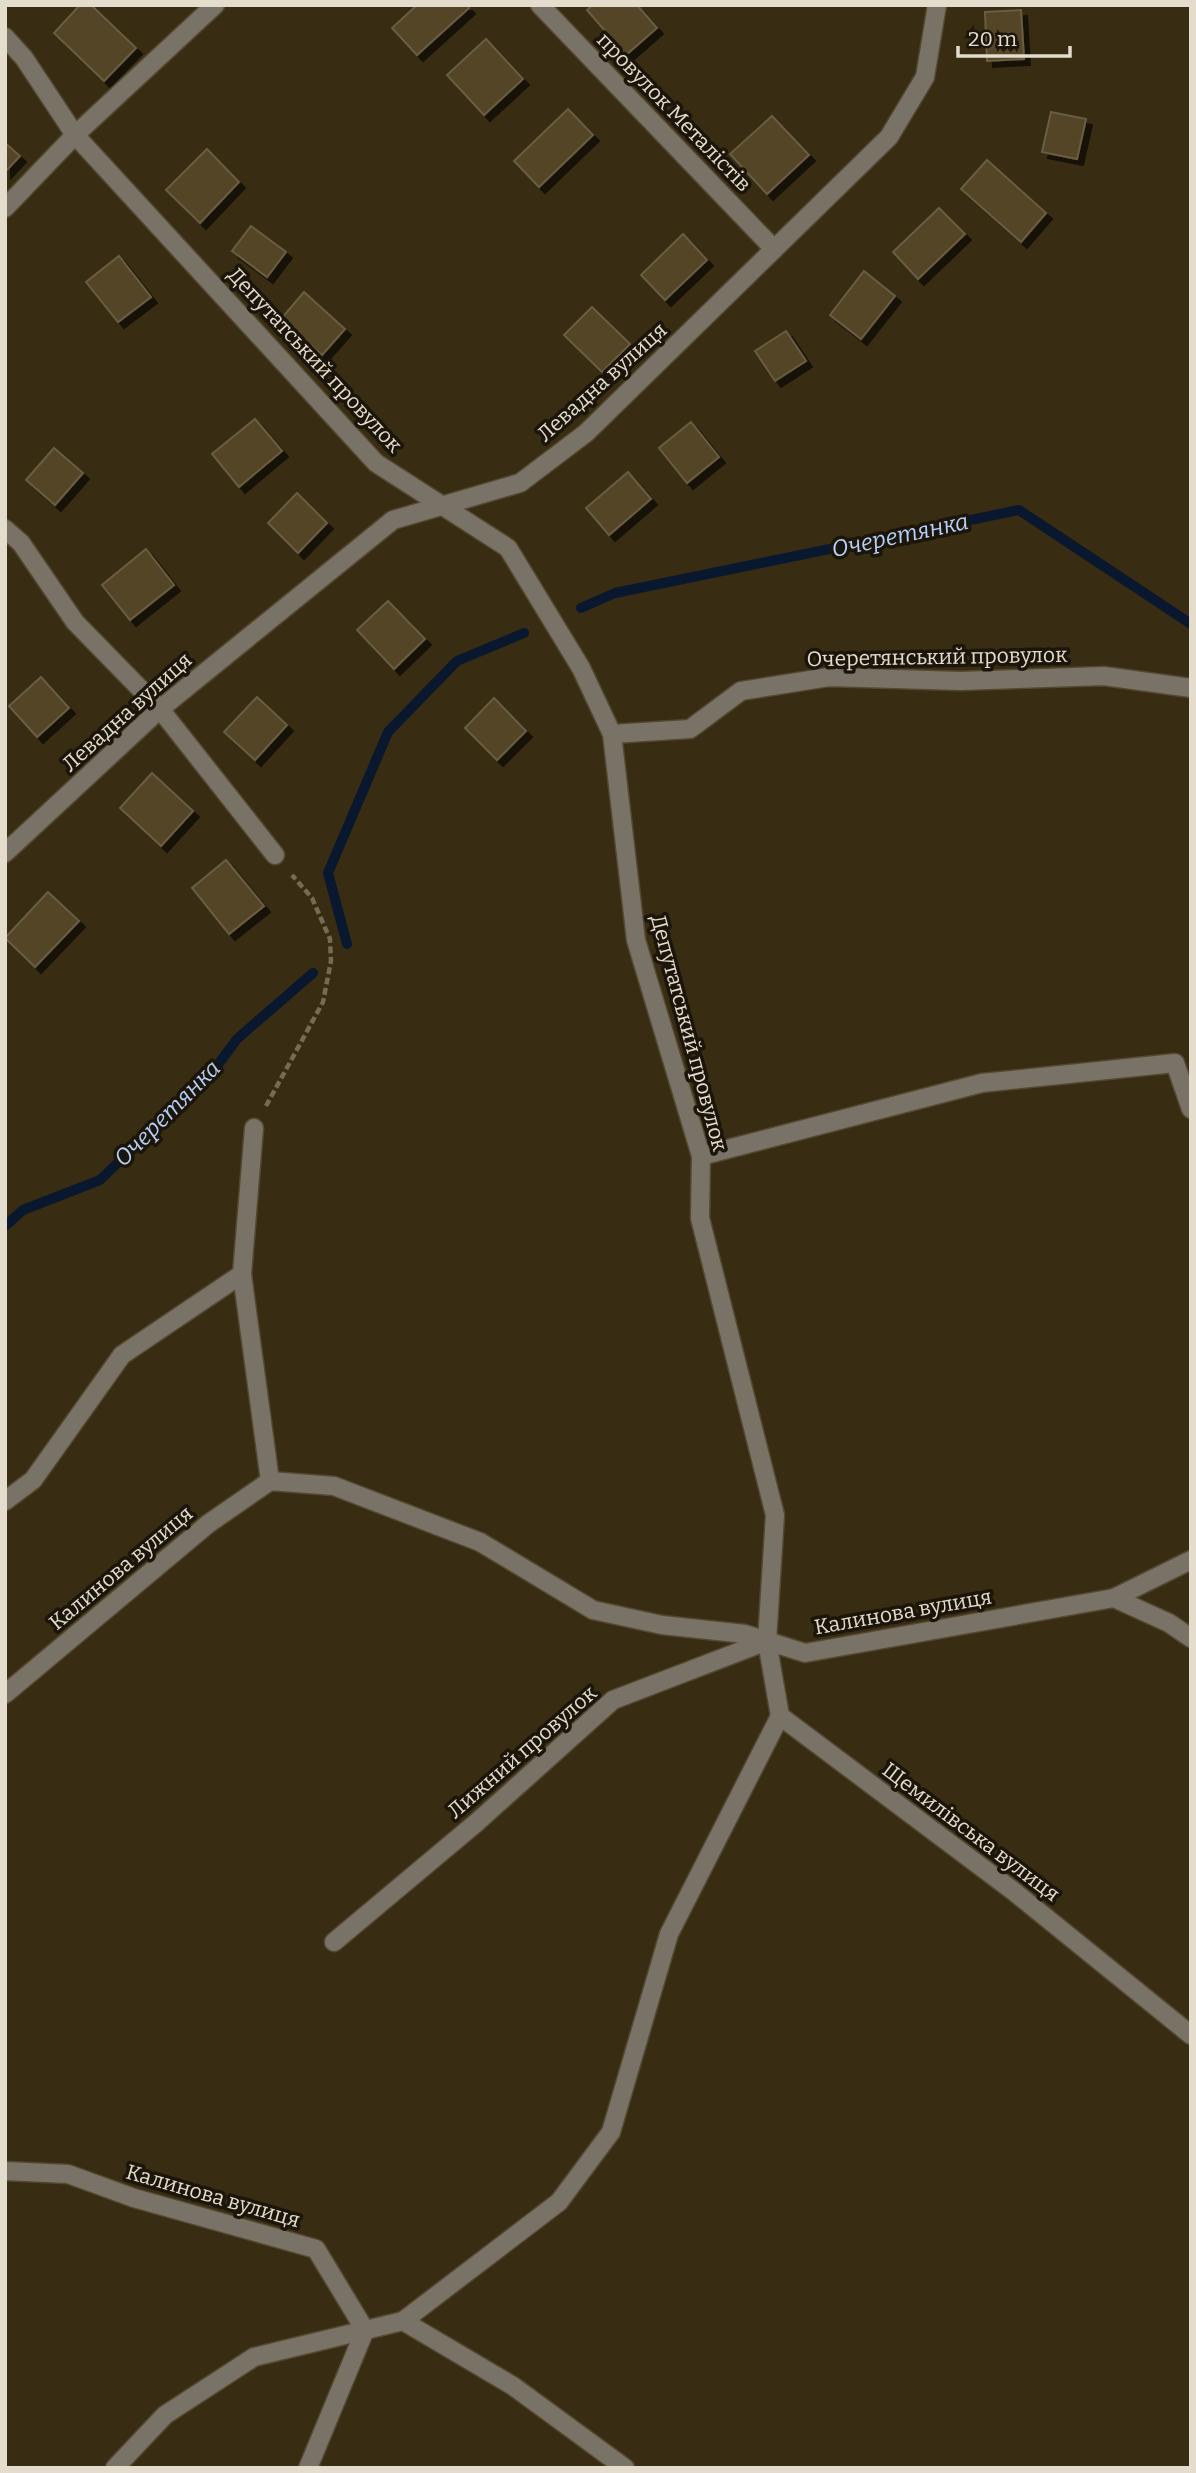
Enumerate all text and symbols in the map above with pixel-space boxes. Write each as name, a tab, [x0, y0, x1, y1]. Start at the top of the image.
scale bar	[958, 14, 1070, 58]
text: 20 m	[968, 26, 1017, 52]
street label: провулок Металістів	[591, 27, 757, 197]
street label: Депутатський провулок	[222, 262, 408, 458]
street label: Левадна вулиця	[532, 317, 672, 447]
water label: Очеретянка	[829, 507, 971, 563]
street label: Очеретянський провулок	[806, 642, 1068, 672]
street label: Левадна вулиця	[57, 647, 197, 777]
street label: Депутатський провулок	[645, 912, 733, 1155]
water label: Очеретянка	[108, 1054, 226, 1172]
street label: Калинова вулиця	[44, 1500, 198, 1636]
street label: Калинова вулиця	[812, 1584, 994, 1640]
street label: Лижний провулок	[442, 1680, 602, 1824]
street label: Щемилівська вулиця	[877, 1757, 1065, 1907]
street label: Калинова вулиця	[123, 2159, 303, 2233]

